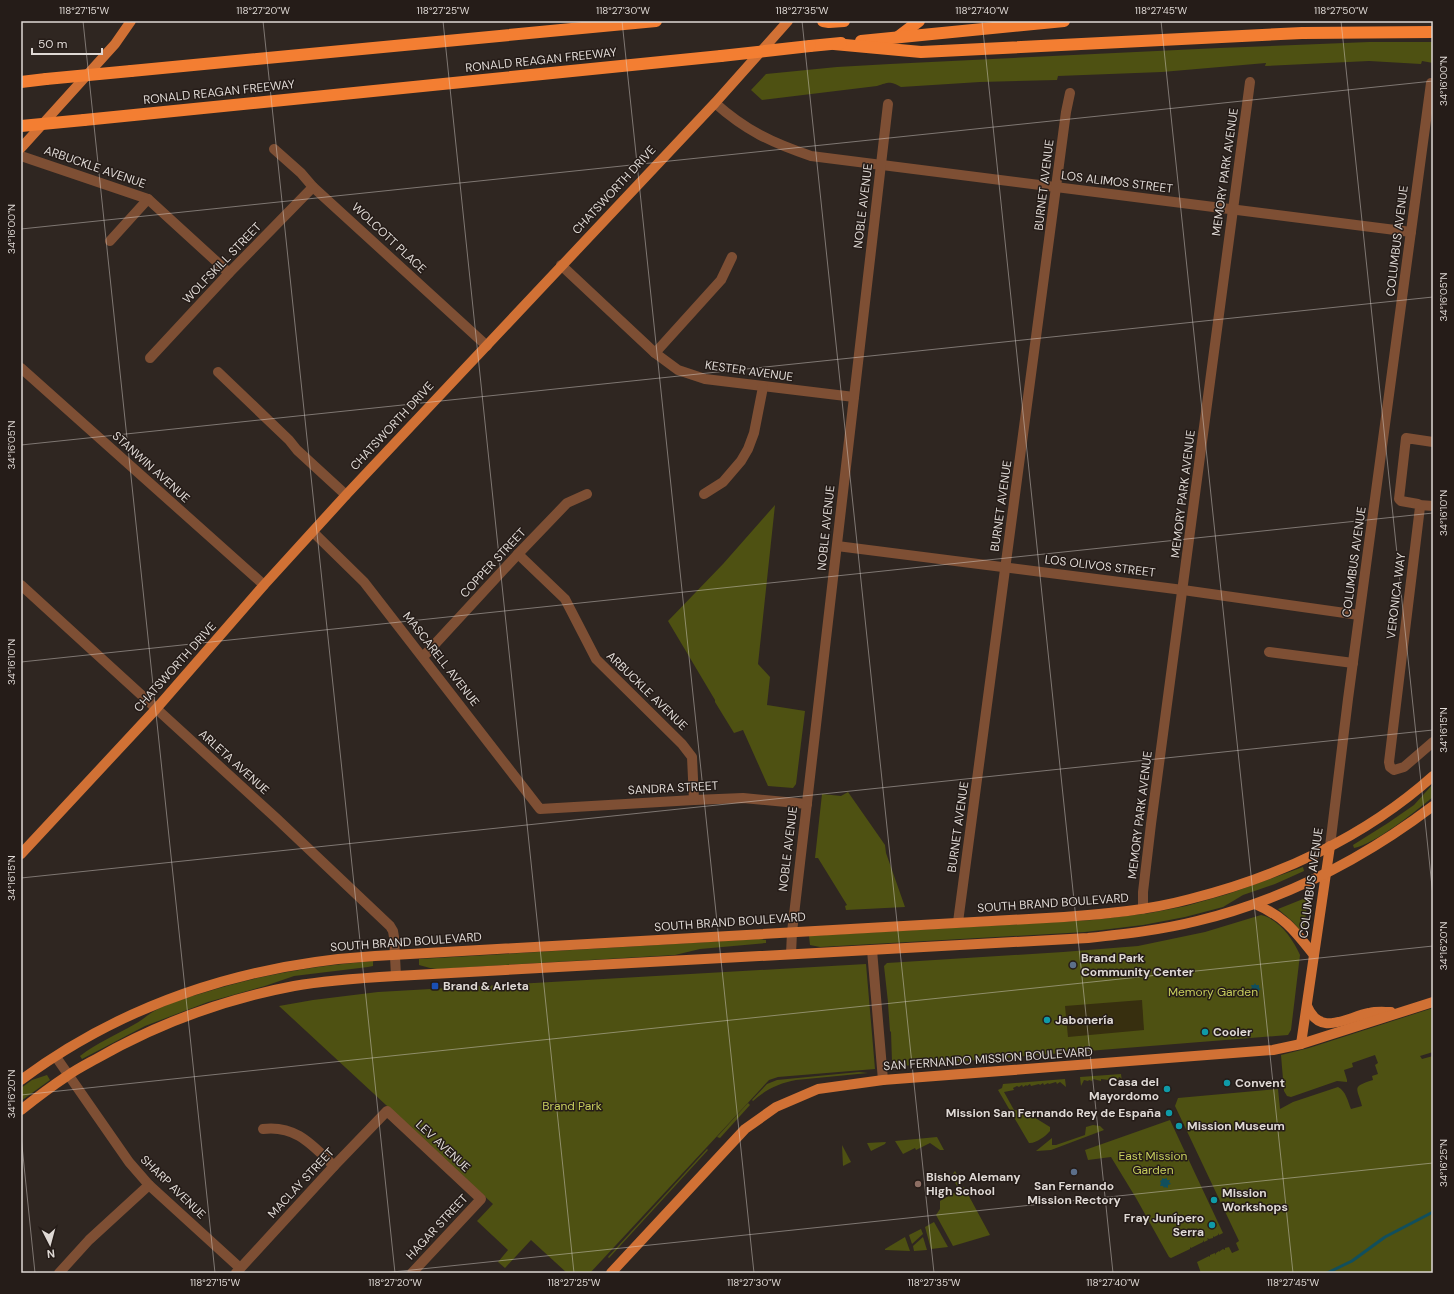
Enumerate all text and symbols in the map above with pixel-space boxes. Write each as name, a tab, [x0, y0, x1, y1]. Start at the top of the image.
text: 118°27'15"W	[59, 4, 109, 17]
text: 118°27'20"W	[236, 4, 290, 17]
text: 118°27'25"W	[417, 4, 470, 17]
text: 118°27'30"W	[596, 4, 650, 17]
text: 118°27'35"W	[776, 4, 829, 17]
text: 118°27'40"W	[955, 4, 1009, 17]
text: 118°27'45"W	[1135, 4, 1188, 17]
text: 118°27'50"W	[1314, 4, 1368, 17]
scale bar	[32, 30, 102, 56]
text: 50 m	[38, 36, 67, 52]
street label: RONALD REAGAN FREEWAY	[464, 44, 618, 76]
text: 34°16'00"N	[1437, 56, 1450, 106]
street label: RONALD REAGAN FREEWAY	[142, 76, 296, 108]
street label: MEMORY PARK AVENUE	[1208, 107, 1242, 237]
street label: BURNET AVENUE	[1030, 138, 1058, 232]
street label: ARBUCKLE AVENUE	[42, 142, 148, 192]
street label: CHATSWORTH DRIVE	[569, 142, 660, 238]
street label: NOBLE AVENUE	[850, 162, 876, 249]
street label: LOS ALIMOS STREET	[1060, 167, 1174, 197]
street label: COLUMBUS AVENUE	[1382, 184, 1412, 297]
street label: WOLCOTT PLACE	[348, 199, 430, 277]
text: 34°16'00"N	[5, 204, 18, 254]
street label: WOLFSKILL STREET	[179, 219, 265, 307]
text: 34°16'05"N	[1437, 272, 1450, 322]
street label: KESTER AVENUE	[704, 357, 794, 385]
street label: CHATSWORTH DRIVE	[347, 378, 438, 474]
text: 34°16'05"N	[5, 420, 18, 470]
street label: STANWIN AVENUE	[109, 428, 193, 506]
street label: MEMORY PARK AVENUE	[1167, 429, 1199, 559]
street label: BURNET AVENUE	[987, 459, 1015, 553]
street label: NOBLE AVENUE	[814, 484, 838, 571]
text: 34°16'10"N	[1437, 490, 1450, 536]
street label: COLUMBUS AVENUE	[1338, 505, 1370, 618]
street label: COPPER STREET	[457, 525, 530, 601]
street label: LOS OLIVOS STREET	[1044, 551, 1157, 581]
street label: VERONICA WAY	[1383, 552, 1409, 640]
street label: MASCARELL AVENUE	[399, 608, 483, 710]
street label: CHATSWORTH DRIVE	[130, 618, 220, 715]
text: 34°16'10"N	[5, 639, 18, 685]
street label: ARBUCKLE AVENUE	[603, 648, 691, 734]
text: 34°16'15"N	[1437, 707, 1450, 753]
street label: ARLETA AVENUE	[195, 726, 273, 798]
street label: MEMORY PARK AVENUE	[1124, 750, 1156, 880]
street label: SANDRA STREET	[627, 778, 719, 798]
street label: BURNET AVENUE	[944, 780, 972, 874]
street label: NOBLE AVENUE	[775, 805, 801, 892]
street label: COLUMBUS AVENUE	[1295, 826, 1327, 939]
text: 34°16'15"N	[5, 855, 18, 901]
street label: SOUTH BRAND BOULEVARD	[977, 890, 1129, 916]
street label: SOUTH BRAND BOULEVARD	[654, 909, 806, 935]
text: 34°16'20"N	[1437, 922, 1450, 970]
street label: SOUTH BRAND BOULEVARD	[330, 929, 482, 955]
place label: Brand Park Community Center	[1081, 950, 1194, 980]
marker: Brand Park Community Center	[1068, 960, 1078, 970]
place label: Brand & Arleta	[443, 978, 529, 994]
marker: Brand & Arleta	[430, 981, 440, 991]
park label: Memory Garden	[1168, 984, 1258, 1000]
place label: Jabonería	[1055, 1012, 1113, 1028]
marker: Jabonería	[1042, 1015, 1052, 1025]
place label: Cooler	[1213, 1024, 1252, 1040]
marker: Cooler	[1200, 1027, 1210, 1037]
street label: SAN FERNANDO MISSION BOULEVARD	[883, 1044, 1093, 1074]
text: 34°16'20"N	[5, 1070, 18, 1118]
place label: Casa del Mayordomo	[1089, 1074, 1159, 1104]
place label: Convent	[1235, 1075, 1285, 1091]
marker: Convent	[1222, 1078, 1232, 1088]
marker: Casa del Mayordomo	[1162, 1084, 1172, 1094]
park label: Brand Park	[542, 1098, 602, 1114]
place label: Mission San Fernando Rey de España	[946, 1105, 1161, 1121]
marker: Mission San Fernando Rey de España	[1164, 1108, 1174, 1118]
street label: LEV AVENUE	[412, 1117, 474, 1175]
place label: Mission Museum	[1187, 1118, 1285, 1134]
marker: Mission Museum	[1174, 1121, 1184, 1131]
text: 34°16'25"N	[1437, 1139, 1450, 1187]
street label: MACLAY STREET	[264, 1144, 338, 1222]
park label: East Mission Garden	[1119, 1148, 1188, 1178]
street label: SHARP AVENUE	[137, 1152, 209, 1222]
marker: San Fernando Mission Rectory	[1069, 1167, 1079, 1177]
place label: Bishop Alemany High School	[926, 1169, 1021, 1199]
place label: San Fernando Mission Rectory	[1027, 1178, 1122, 1208]
marker: Bishop Alemany High School	[913, 1179, 923, 1189]
place label: Mission Workshops	[1222, 1185, 1288, 1215]
street label: HAGAR STREET	[403, 1191, 472, 1263]
marker: Mission Workshops	[1209, 1195, 1219, 1205]
place label: Fray Junípero Serra	[1124, 1210, 1204, 1240]
marker: Fray Junípero Serra	[1207, 1220, 1217, 1230]
north arrow	[30, 1224, 70, 1264]
text: N	[46, 1247, 56, 1261]
text: 118°27'15"W	[190, 1276, 240, 1289]
text: 118°27'20"W	[368, 1276, 422, 1289]
text: 118°27'25"W	[548, 1276, 601, 1289]
text: 118°27'30"W	[727, 1276, 781, 1289]
text: 118°27'35"W	[908, 1276, 961, 1289]
text: 118°27'40"W	[1086, 1276, 1140, 1289]
text: 118°27'45"W	[1267, 1276, 1320, 1289]

